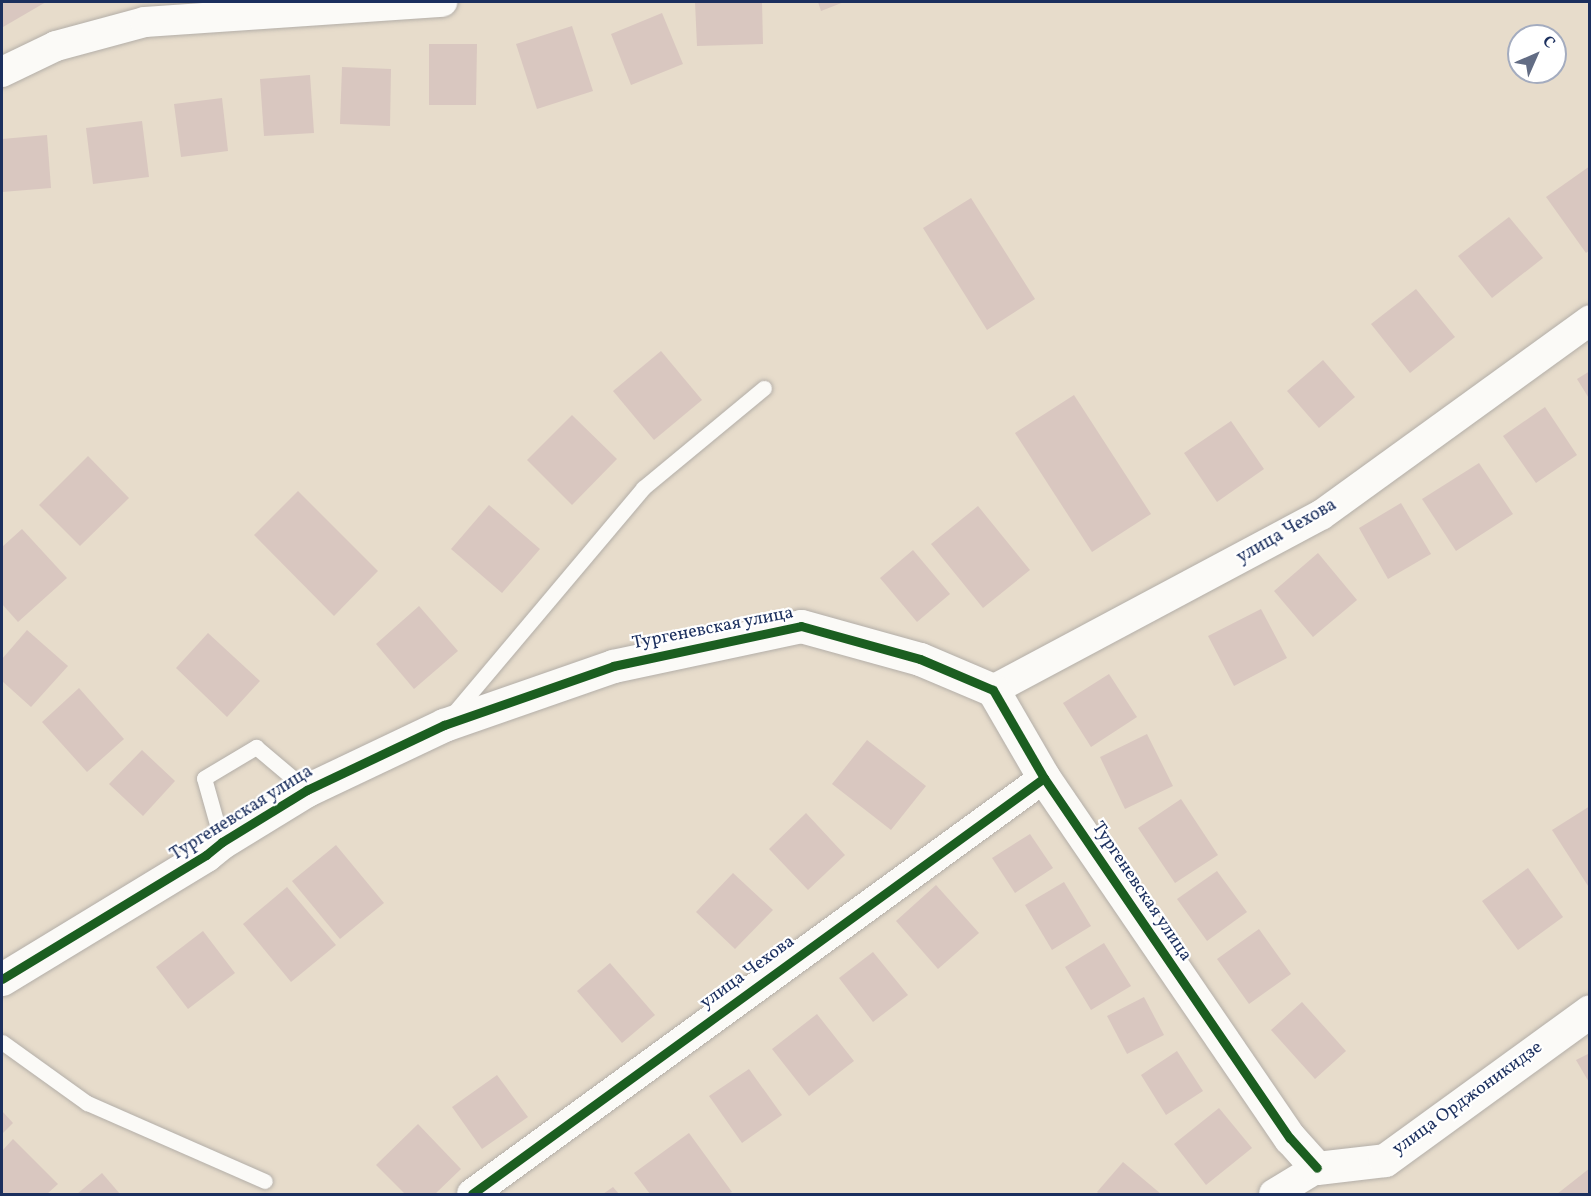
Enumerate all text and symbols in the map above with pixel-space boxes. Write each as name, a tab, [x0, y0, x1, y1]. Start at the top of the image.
north arrow	[1507, 24, 1567, 84]
text: С	[1537, 31, 1560, 54]
street label: улица Чехова	[1233, 495, 1341, 569]
street label: Тургеневская улица	[630, 603, 796, 655]
street label: Тургеневская улица	[167, 761, 317, 867]
street label: Тургеневская улица	[1086, 818, 1196, 966]
street label: улица Чехова	[697, 931, 799, 1015]
street label: улица Орджоникидзе	[1389, 1037, 1547, 1161]

